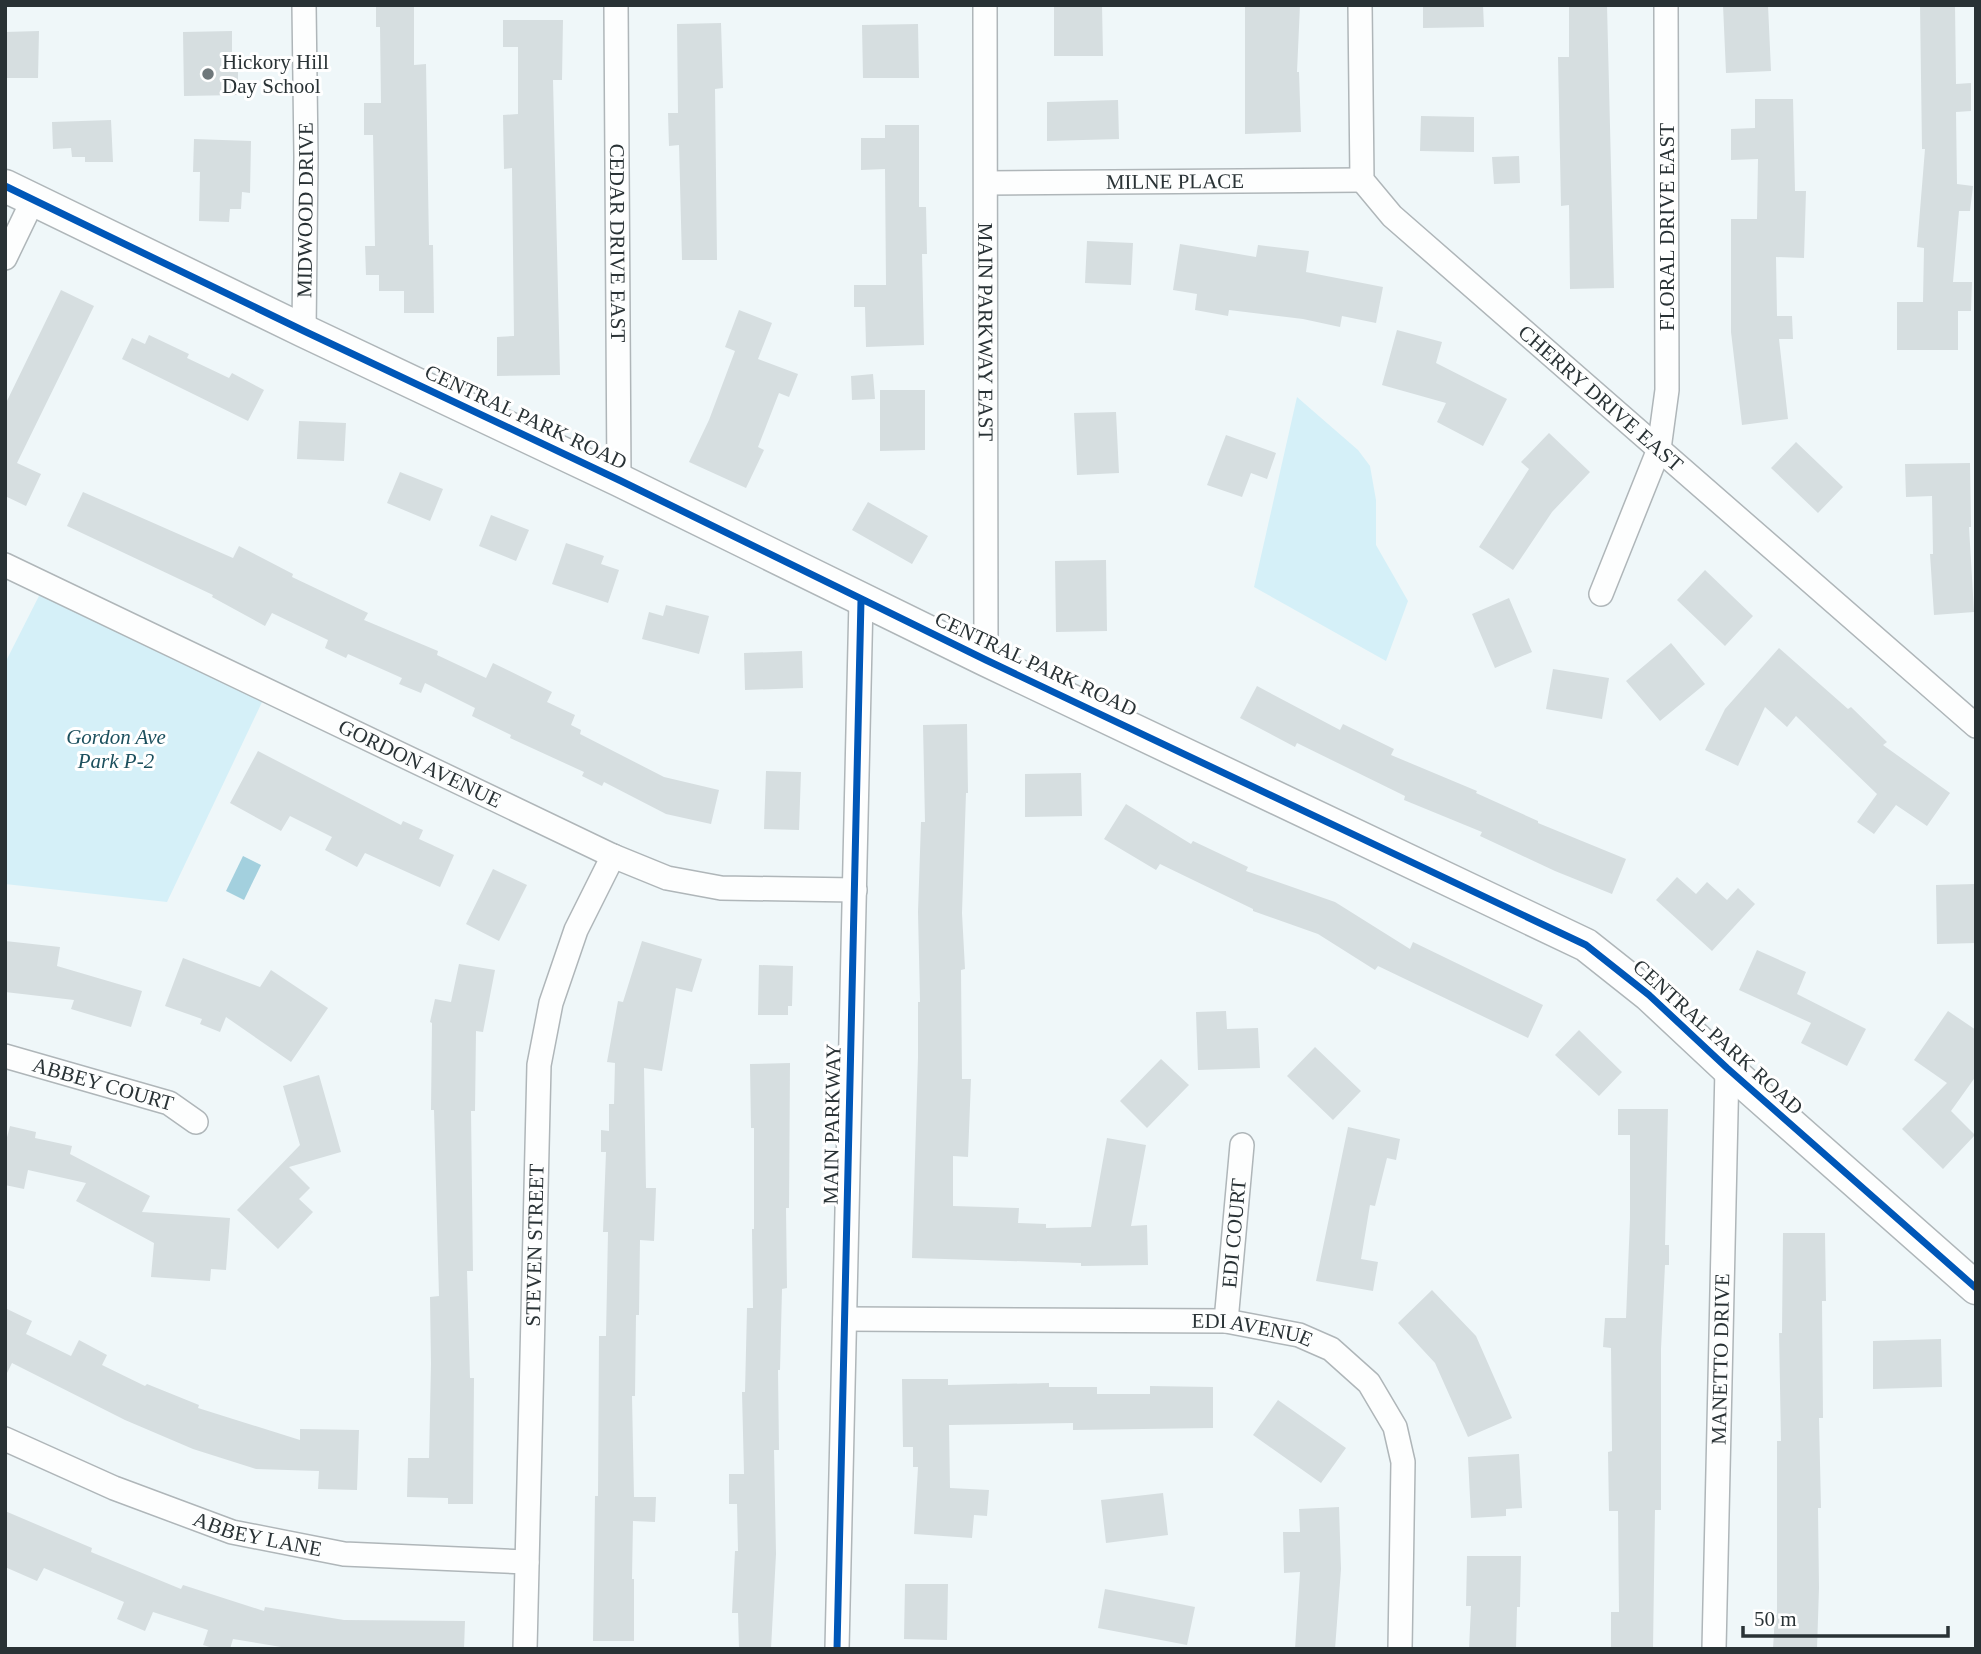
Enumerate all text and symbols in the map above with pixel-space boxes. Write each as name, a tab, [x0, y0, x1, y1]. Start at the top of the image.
place label: Hickory Hill Day School	[222, 50, 329, 98]
marker: Hickory Hill Day School	[200, 66, 216, 82]
street label: MIDWOOD DRIVE	[292, 122, 318, 298]
street label: FLORAL DRIVE EAST	[1655, 123, 1679, 331]
street label: CEDAR DRIVE EAST	[605, 144, 630, 342]
street label: MILNE PLACE	[1106, 169, 1244, 194]
street label: MAIN PARKWAY EAST	[973, 223, 998, 441]
street label: CHERRY DRIVE EAST	[1514, 320, 1688, 477]
street label: CENTRAL PARK ROAD	[421, 360, 631, 474]
street label: CENTRAL PARK ROAD	[931, 607, 1141, 721]
street label: GORDON AVENUE	[335, 714, 505, 813]
park label: Gordon Ave Park P-2	[66, 725, 166, 773]
street label: CENTRAL PARK ROAD	[1628, 954, 1808, 1120]
street label: MAIN PARKWAY	[819, 1043, 845, 1205]
street label: ABBEY COURT	[30, 1053, 177, 1116]
street label: STEVEN STREET	[521, 1163, 549, 1327]
street label: EDI COURT	[1217, 1177, 1251, 1289]
street label: MANETTO DRIVE	[1707, 1273, 1734, 1445]
street label: EDI AVENUE	[1192, 1309, 1317, 1352]
street label: ABBEY LANE	[190, 1507, 324, 1561]
scale bar	[1743, 1594, 1948, 1638]
text: 50 m	[1754, 1607, 1797, 1631]

